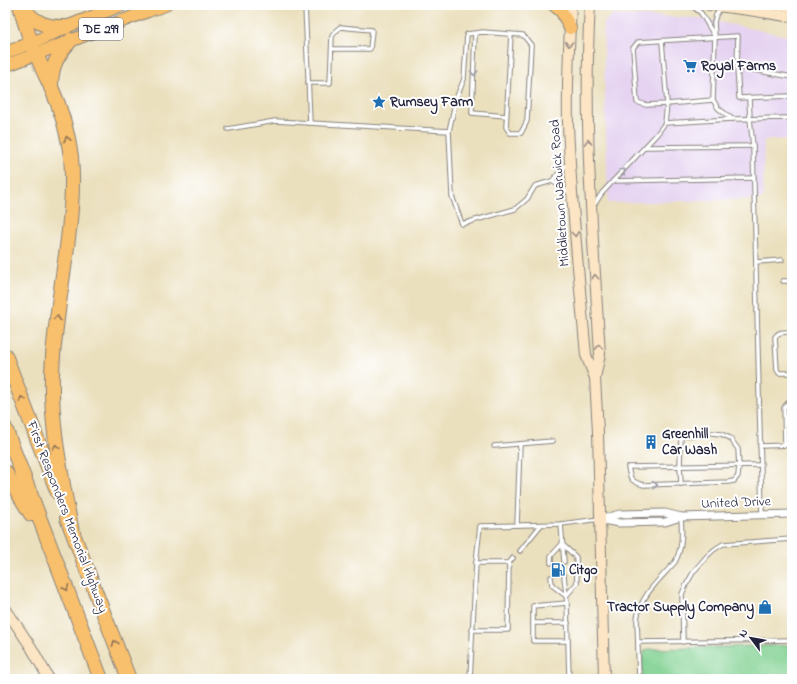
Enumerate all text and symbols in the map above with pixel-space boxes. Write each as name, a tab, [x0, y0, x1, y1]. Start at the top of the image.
road number: DE 299	[79, 18, 123, 40]
one-way arrow	[565, 41, 573, 47]
place label: Royal Farms	[700, 56, 776, 79]
supermarket icon: Royal Farms	[682, 58, 698, 74]
one-way arrow	[469, 70, 478, 76]
place label: Rumsey Farm	[389, 92, 473, 115]
place icon: Rumsey Farm	[371, 94, 387, 110]
street label: Middletown Warwick Road	[544, 118, 576, 267]
one-way arrow	[64, 136, 72, 142]
one-way arrow	[584, 139, 592, 145]
one-way arrow	[618, 168, 626, 176]
one-way arrow	[571, 231, 580, 237]
one-way arrow	[591, 274, 600, 280]
one-way arrow	[52, 315, 61, 321]
one-way arrow	[595, 344, 604, 350]
one-way arrow	[18, 395, 26, 402]
street label: First Responders Memorial Highway	[19, 417, 113, 617]
place label: Greenhill Car Wash	[662, 424, 718, 461]
building icon: Greenhill Car Wash	[643, 434, 659, 450]
one-way arrow	[52, 444, 61, 450]
one-way arrow	[652, 480, 658, 489]
street label: United Drive	[701, 491, 772, 515]
place label: Citgo	[569, 560, 598, 583]
fuel station icon: Citgo	[550, 562, 566, 578]
one-way arrow	[62, 585, 70, 592]
place label: Tractor Supply Company	[607, 597, 754, 620]
shop icon: Tractor Supply Company	[757, 599, 773, 615]
north arrow	[731, 618, 771, 658]
text: N	[735, 626, 752, 641]
one-way arrow	[112, 639, 120, 646]

